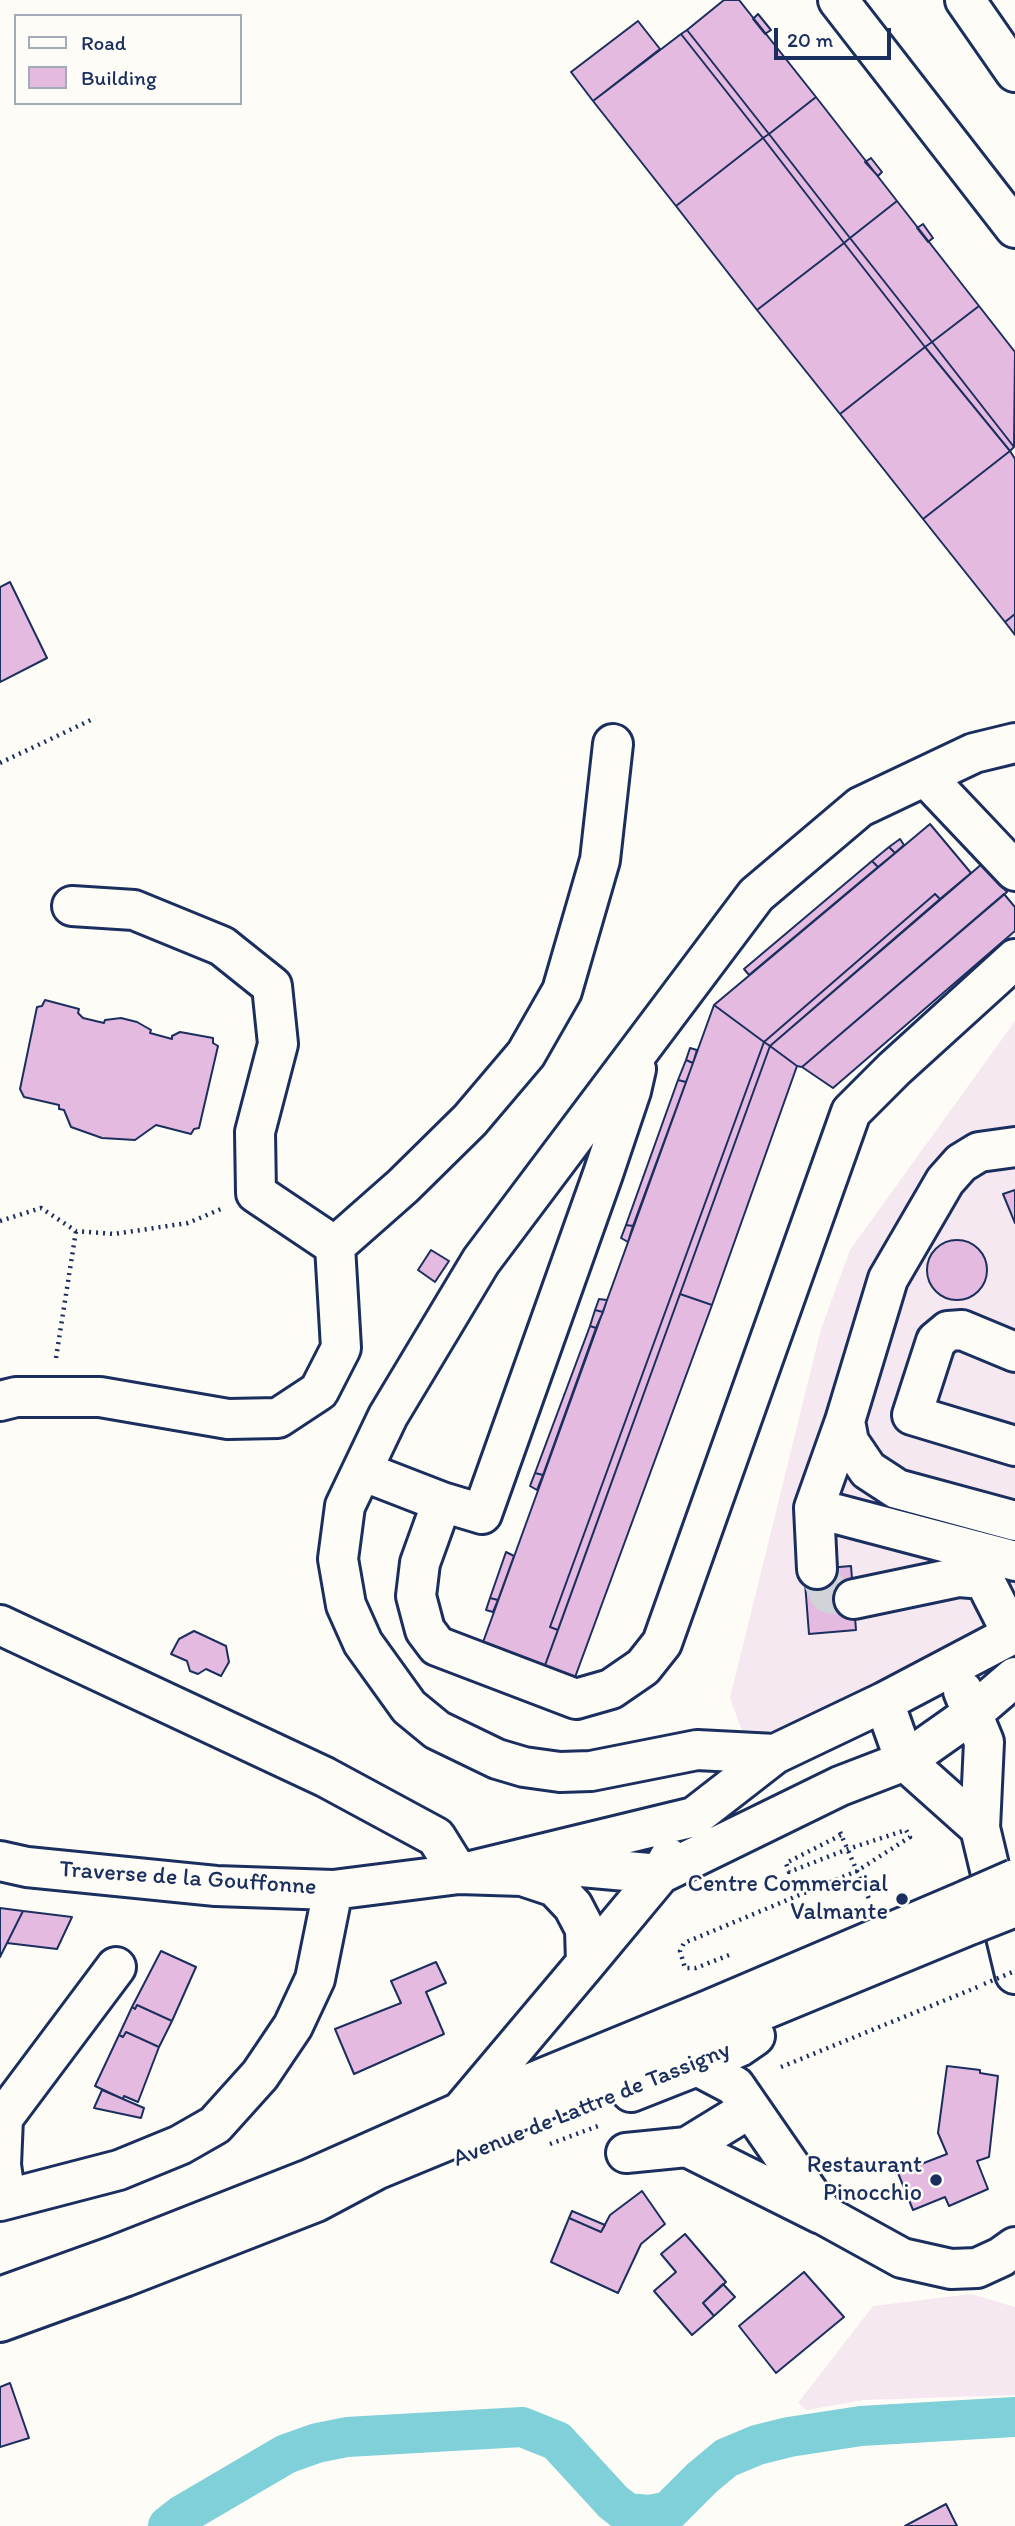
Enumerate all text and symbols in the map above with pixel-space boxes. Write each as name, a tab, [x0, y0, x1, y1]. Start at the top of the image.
legend	[14, 14, 242, 105]
scale bar	[777, 14, 894, 58]
text: 20 m	[787, 27, 833, 52]
text: Road	[81, 30, 126, 55]
text: Building	[81, 65, 157, 90]
street label: Traverse de la Gouffonne	[59, 1856, 317, 1902]
place label: Centre Commercial Valmante	[687, 1871, 888, 1927]
marker: Centre Commercial Valmante	[894, 1891, 910, 1907]
street label: Avenue de Lattre de Tassigny	[449, 2036, 735, 2174]
place label: Restaurant Pinocchio	[807, 2152, 922, 2208]
marker: Restaurant Pinocchio	[928, 2172, 944, 2188]

